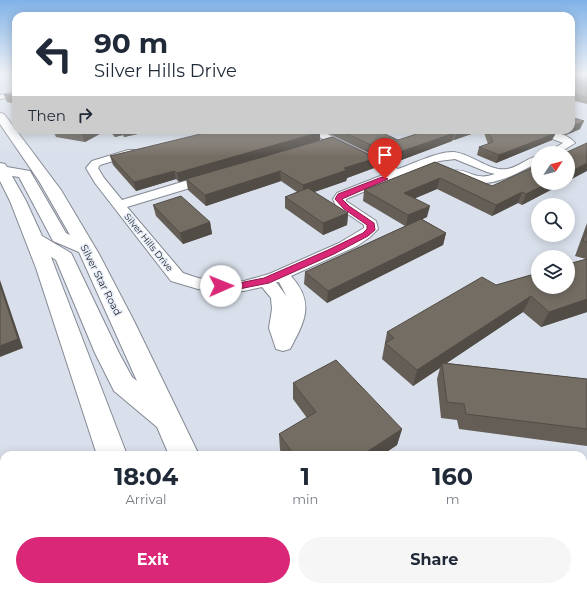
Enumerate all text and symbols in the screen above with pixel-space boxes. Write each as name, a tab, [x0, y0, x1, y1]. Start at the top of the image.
text: 90 m	[94, 26, 168, 60]
icon: left	[28, 28, 80, 80]
text: Silver Hills Drive	[94, 60, 237, 82]
icon: right	[74, 104, 96, 126]
text: Then	[28, 106, 66, 125]
pin	[368, 138, 402, 179]
icon: arrive	[374, 144, 396, 166]
north arrow	[531, 146, 575, 190]
map controls	[531, 146, 575, 294]
button: search	[531, 198, 575, 242]
street label: Silver Hills Drive	[122, 211, 176, 274]
street label: Silver Star Road	[77, 242, 125, 318]
button: layers	[531, 250, 575, 294]
position arrow	[200, 265, 242, 307]
text: 18:04	[114, 462, 178, 491]
text: 1	[300, 462, 310, 491]
text: 160	[432, 462, 473, 491]
text: Arrival	[126, 491, 167, 507]
text: min	[292, 491, 318, 507]
text: m	[446, 491, 459, 507]
button: Exit	[16, 537, 290, 583]
button: Share	[298, 537, 571, 583]

